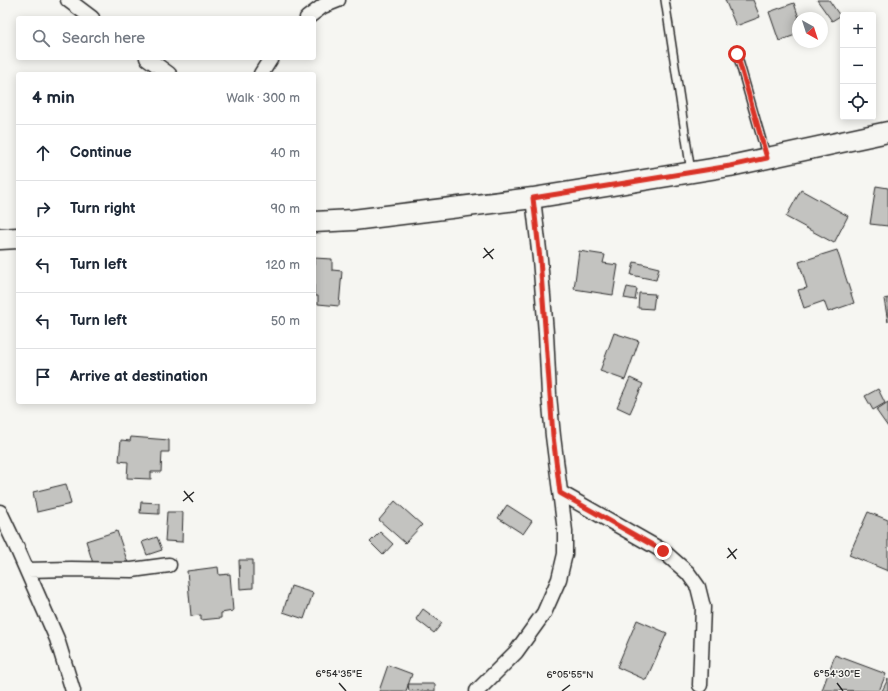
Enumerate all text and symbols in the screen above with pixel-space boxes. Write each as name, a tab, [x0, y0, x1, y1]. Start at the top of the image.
north arrow	[792, 12, 828, 48]
map controls	[840, 12, 876, 120]
button: +	[840, 12, 876, 48]
search box	[16, 16, 316, 60]
icon: search	[30, 27, 52, 49]
text: Search here	[62, 29, 145, 48]
route start	[728, 45, 746, 63]
button: −	[840, 48, 876, 84]
button: locate	[840, 84, 876, 120]
text: 4 min	[32, 88, 75, 108]
text: Walk · 300 m	[226, 90, 300, 106]
icon: ahead	[32, 142, 54, 164]
text: Continue	[70, 143, 132, 162]
text: 40 m	[270, 145, 300, 161]
icon: right	[32, 198, 54, 220]
text: Turn right	[70, 199, 135, 218]
text: 90 m	[271, 201, 300, 217]
icon: left	[32, 254, 54, 276]
text: Turn left	[70, 255, 127, 274]
text: 120 m	[265, 257, 300, 273]
icon: left	[32, 310, 54, 332]
text: Turn left	[70, 311, 127, 330]
text: 50 m	[271, 313, 300, 329]
icon: arrive	[32, 366, 54, 388]
text: Arrive at destination	[70, 367, 208, 386]
route end	[654, 542, 672, 560]
text: 6°54'35"E	[316, 668, 363, 680]
text: 6°54'30"E	[814, 668, 861, 680]
text: 6°05'55"N	[546, 669, 594, 681]

